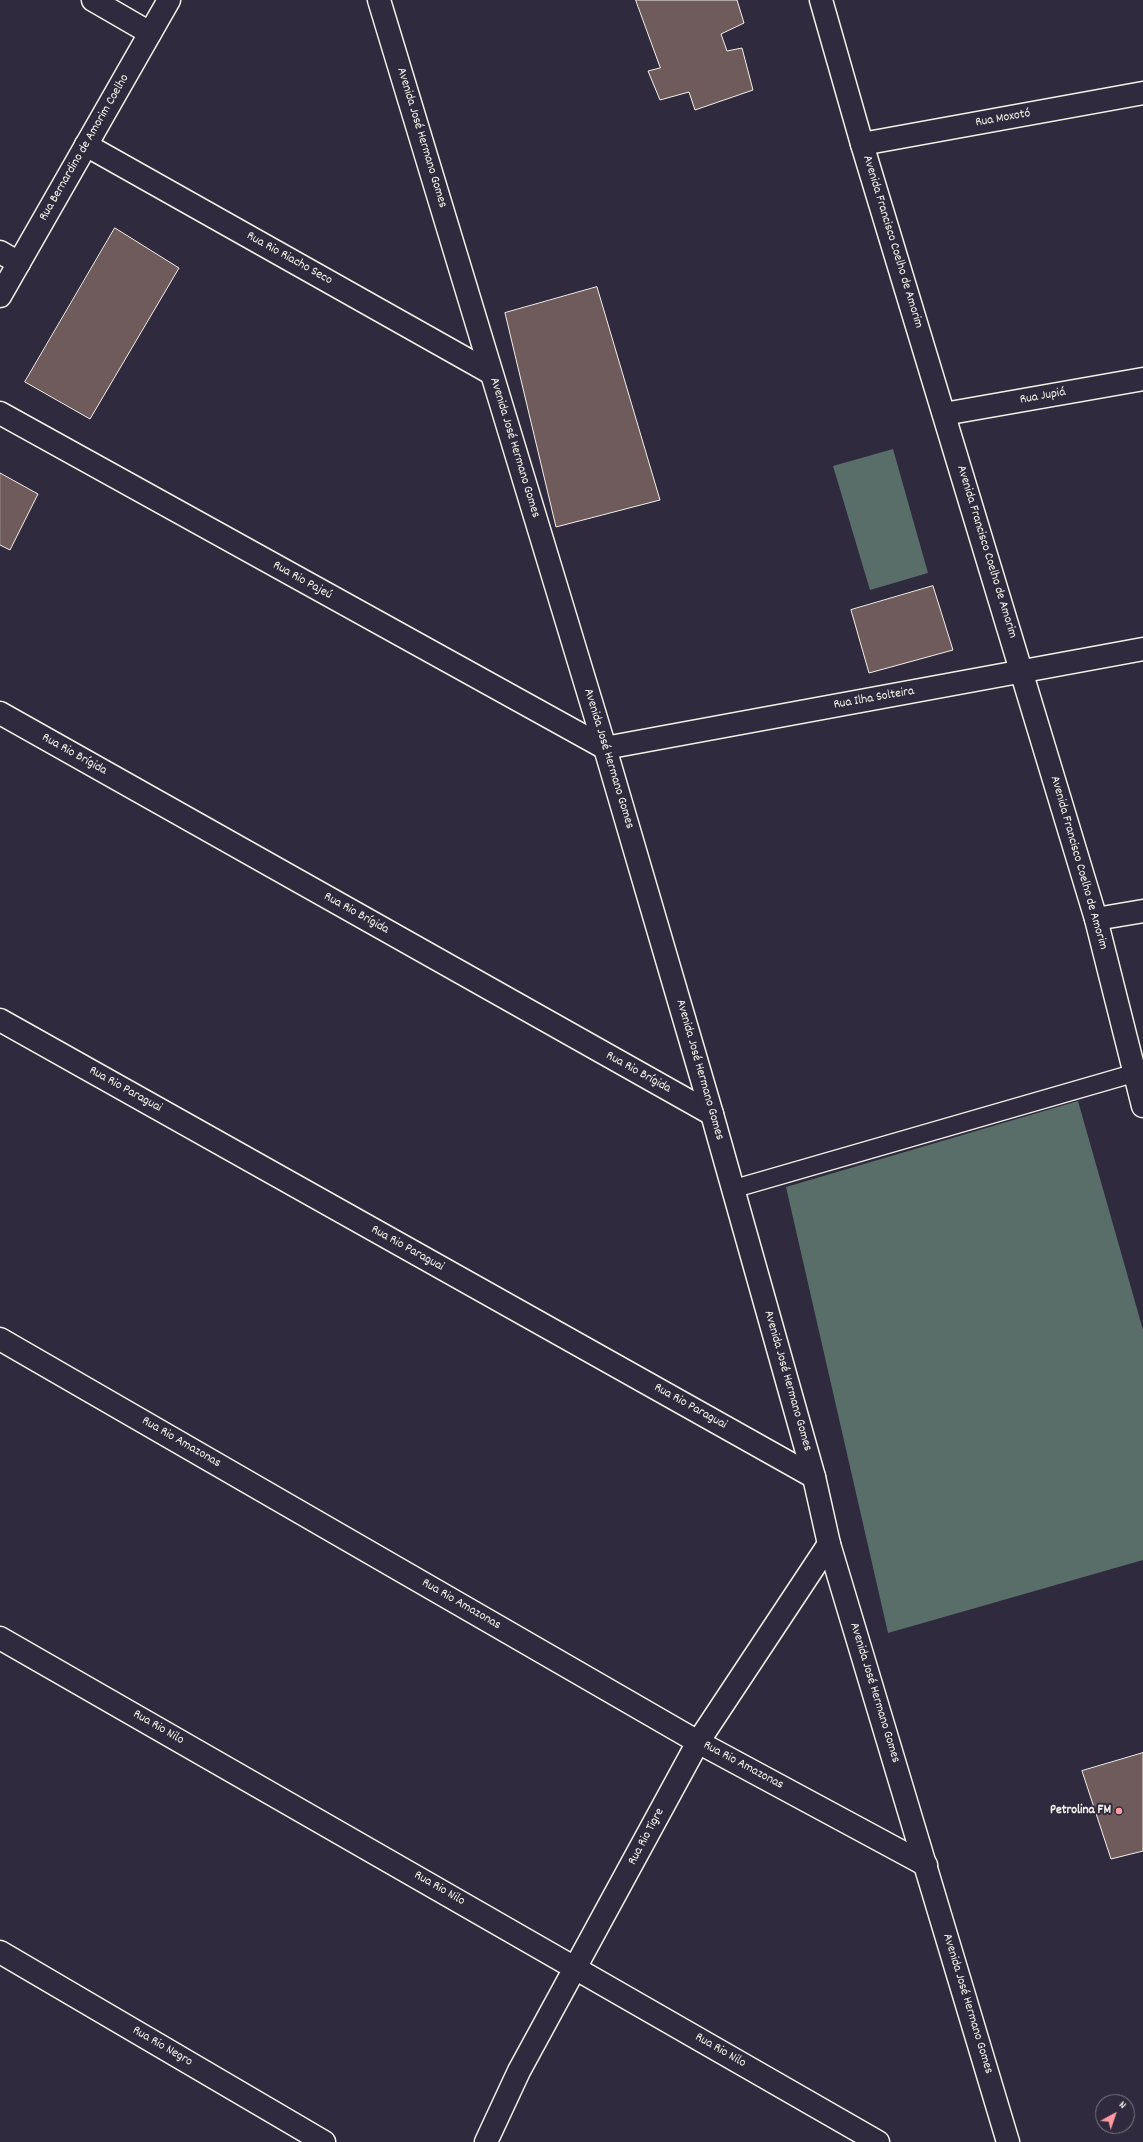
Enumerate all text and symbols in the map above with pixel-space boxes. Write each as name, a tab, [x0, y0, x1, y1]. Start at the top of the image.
street label: Avenida José Hermano Gomes	[392, 66, 450, 210]
street label: Rua Bernardino de Amorim Coelho	[37, 72, 133, 224]
street label: Rua Moxotó	[974, 106, 1032, 132]
street label: Avenida Francisco Coelho de Amorim	[858, 154, 926, 330]
street label: Rua Rio Riacho Seco	[243, 229, 335, 289]
street label: Avenida José Hermano Gomes	[485, 376, 543, 520]
street label: Rua Jupiá	[1019, 385, 1067, 409]
street label: Avenida Francisco Coelho de Amorim	[952, 464, 1020, 640]
street label: Rua Rio Pajeú	[270, 558, 334, 604]
street label: Rua Ilha Solteira	[832, 684, 916, 714]
street label: Avenida José Hermano Gomes	[579, 687, 637, 831]
street label: Rua Rio Brígida	[39, 731, 109, 779]
street label: Avenida Francisco Coelho de Amorim	[1046, 774, 1110, 952]
street label: Rua Rio Brígida	[321, 890, 391, 938]
street label: Avenida José Hermano Gomes	[671, 998, 727, 1142]
street label: Rua Rio Brígida	[603, 1049, 673, 1097]
street label: Rua Rio Paraguai	[86, 1064, 164, 1116]
street label: Rua Rio Paraguai	[368, 1223, 446, 1275]
street label: Avenida José Hermano Gomes	[759, 1309, 815, 1453]
street label: Rua Rio Paraguai	[651, 1381, 729, 1433]
street label: Rua Rio Amazonas	[139, 1414, 223, 1472]
street label: Rua Rio Amazonas	[419, 1576, 503, 1634]
street label: Avenida José Hermano Gomes	[845, 1621, 903, 1765]
street label: Rua Rio Nilo	[130, 1707, 186, 1749]
street label: Rua Rio Amazonas	[700, 1738, 786, 1794]
place label: Petrolina FM	[1050, 1803, 1111, 1819]
street label: Rua Rio Tigre	[625, 1806, 669, 1868]
marker: Petrolina FM	[1114, 1806, 1124, 1816]
street label: Rua Rio Nilo	[411, 1868, 467, 1910]
street label: Avenida José Hermano Gomes	[938, 1932, 996, 2076]
street label: Rua Rio Negro	[129, 2024, 195, 2070]
street label: Rua Rio Nilo	[692, 2030, 748, 2072]
north arrow	[1095, 2094, 1135, 2134]
text: N	[1115, 2098, 1129, 2113]

